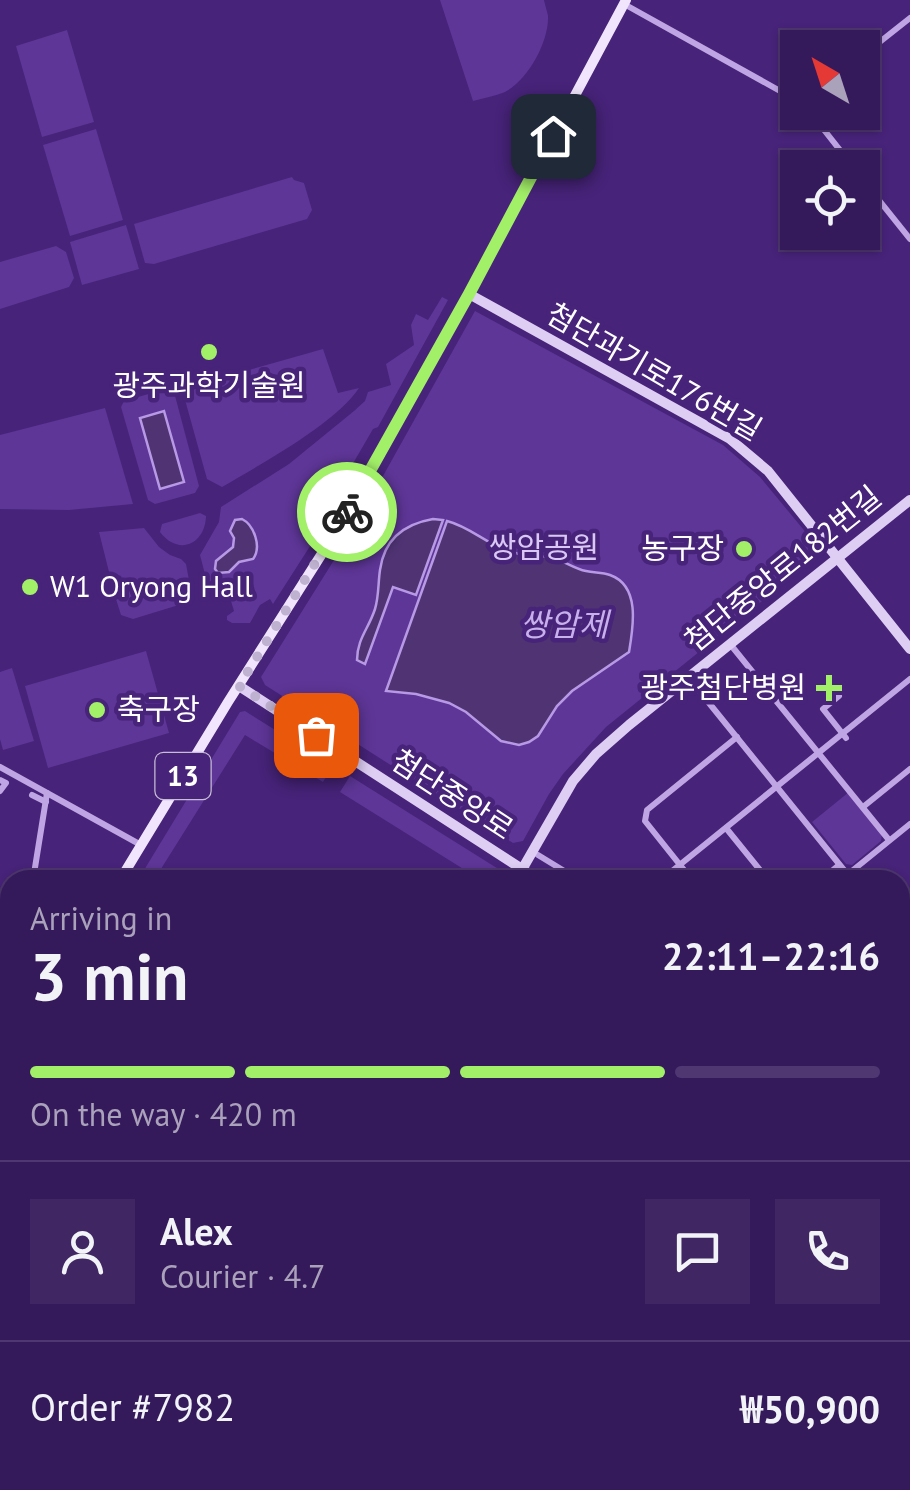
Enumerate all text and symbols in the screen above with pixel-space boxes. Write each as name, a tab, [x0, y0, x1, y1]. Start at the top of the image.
north arrow	[780, 30, 880, 130]
map controls	[780, 30, 880, 250]
pin	[511, 94, 596, 179]
icon: home	[526, 109, 581, 164]
button: locate	[780, 150, 880, 250]
street label: 첨단과기로176번길	[540, 293, 769, 448]
marker: 광주과학기술원	[198, 341, 220, 363]
place label: 광주과학기술원	[112, 365, 306, 404]
courier	[297, 462, 397, 562]
street label: 첨단중앙로182번길	[676, 476, 888, 659]
icon: bike	[320, 485, 375, 540]
park label: 쌍암공원	[489, 527, 599, 566]
place label: 농구장	[641, 528, 724, 567]
marker: 농구장	[733, 538, 755, 560]
place label: W1 Oryong Hall	[50, 566, 253, 605]
marker: W1 Oryong Hall	[19, 576, 41, 598]
water label: 쌍암제	[520, 603, 612, 645]
place label: 광주첨단병원	[640, 667, 806, 706]
marker: 광주첨단병원	[816, 675, 842, 701]
place label: 축구장	[117, 689, 200, 728]
pin	[274, 693, 359, 778]
marker: 축구장	[86, 699, 108, 721]
icon: bag	[289, 708, 344, 763]
street label: 첨단중앙로	[384, 740, 521, 848]
road number: 13	[156, 753, 210, 799]
text: Arriving in	[30, 897, 172, 939]
text: 22:11–22:16	[662, 931, 880, 980]
text: 3 min	[30, 934, 189, 1018]
text: On the way · 420 m	[30, 1093, 297, 1135]
button: person	[30, 1199, 135, 1304]
button: chat	[645, 1199, 750, 1304]
button: phone	[775, 1199, 880, 1304]
text: Alex	[160, 1206, 233, 1255]
text: Courier · 4.7	[160, 1255, 326, 1297]
text: Order #7982	[30, 1382, 235, 1431]
text: ₩50,900	[740, 1384, 880, 1433]

